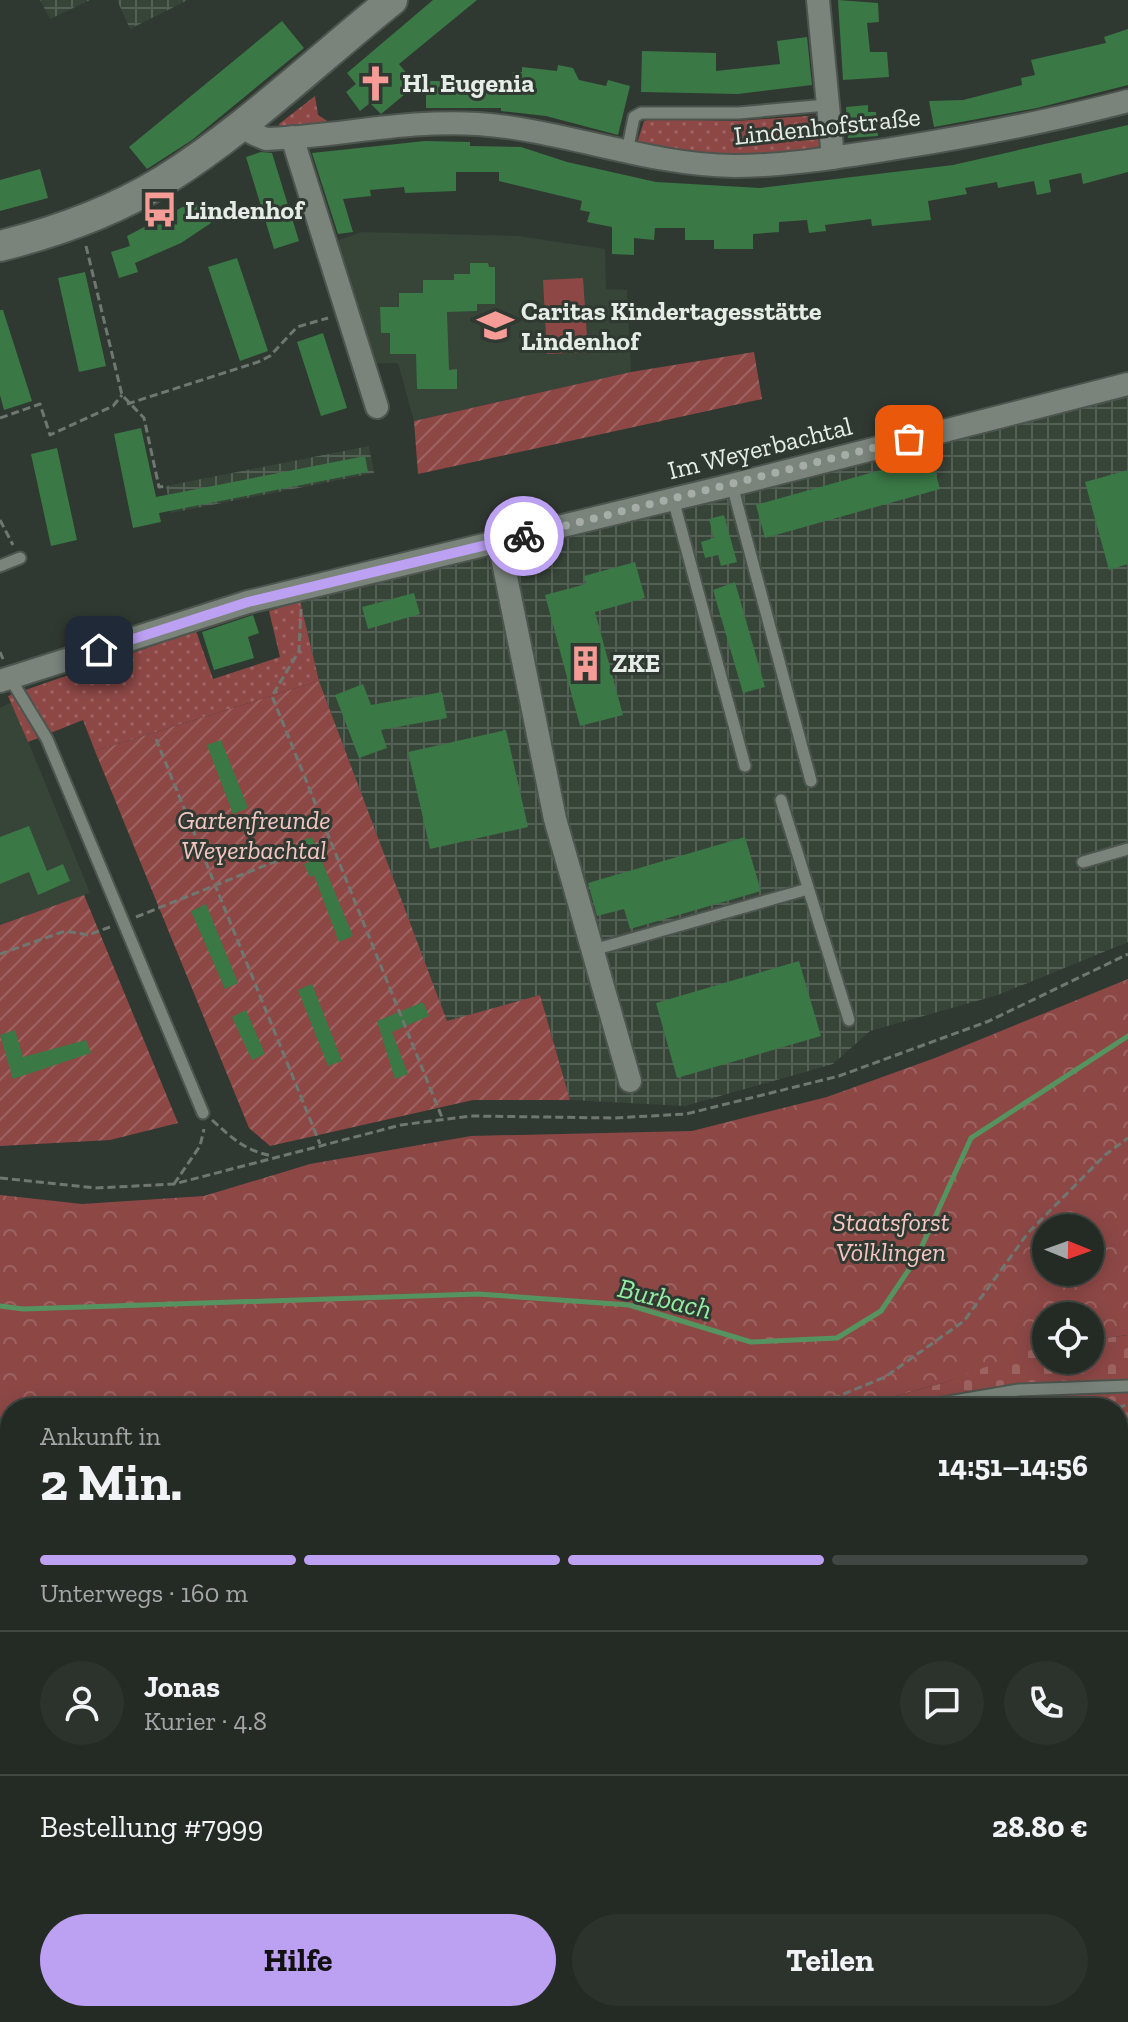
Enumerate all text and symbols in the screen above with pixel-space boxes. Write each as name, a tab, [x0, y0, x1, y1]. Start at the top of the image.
church icon: Hl. Eugenia	[357, 64, 395, 102]
place label: Hl. Eugenia	[402, 67, 534, 99]
street label: Lindenhofstraße	[732, 100, 922, 152]
bus stop icon: Lindenhof	[140, 191, 178, 229]
place label: Lindenhof	[185, 194, 306, 226]
place label: Caritas Kindertagesstätte Lindenhof	[521, 295, 822, 357]
school or university icon: Caritas Kindertagesstätte Lindenhof	[476, 307, 514, 345]
pin	[875, 405, 943, 473]
street label: Im Weyerbachtal	[664, 410, 856, 486]
icon: bag	[887, 417, 931, 461]
courier	[484, 496, 564, 576]
icon: bike	[502, 514, 546, 558]
pin	[65, 616, 133, 684]
icon: home	[77, 628, 121, 672]
building icon: ZKE	[567, 644, 605, 682]
place label: ZKE	[612, 647, 660, 679]
park label: Gartenfreunde Weyerbachtal	[177, 804, 331, 866]
park label: Staatsforst Völklingen	[832, 1206, 950, 1268]
north arrow	[1032, 1214, 1104, 1286]
map controls	[1032, 1214, 1104, 1374]
water label: Burbach	[615, 1271, 715, 1326]
button: locate	[1032, 1302, 1104, 1374]
text: Ankunft in	[40, 1420, 161, 1452]
text: 14:51–14:56	[938, 1448, 1088, 1484]
text: 2 Min.	[40, 1451, 182, 1513]
text: Unterwegs · 160 m	[40, 1577, 248, 1609]
button: person	[40, 1661, 124, 1745]
button: chat	[900, 1661, 984, 1745]
button: phone	[1004, 1661, 1088, 1745]
text: Jonas	[144, 1669, 220, 1705]
text: Kurier · 4.8	[144, 1705, 267, 1737]
text: Bestellung #7999	[40, 1809, 263, 1845]
text: 28.80 €	[992, 1809, 1088, 1845]
button: Hilfe	[40, 1914, 556, 2006]
button: Teilen	[572, 1914, 1088, 2006]

